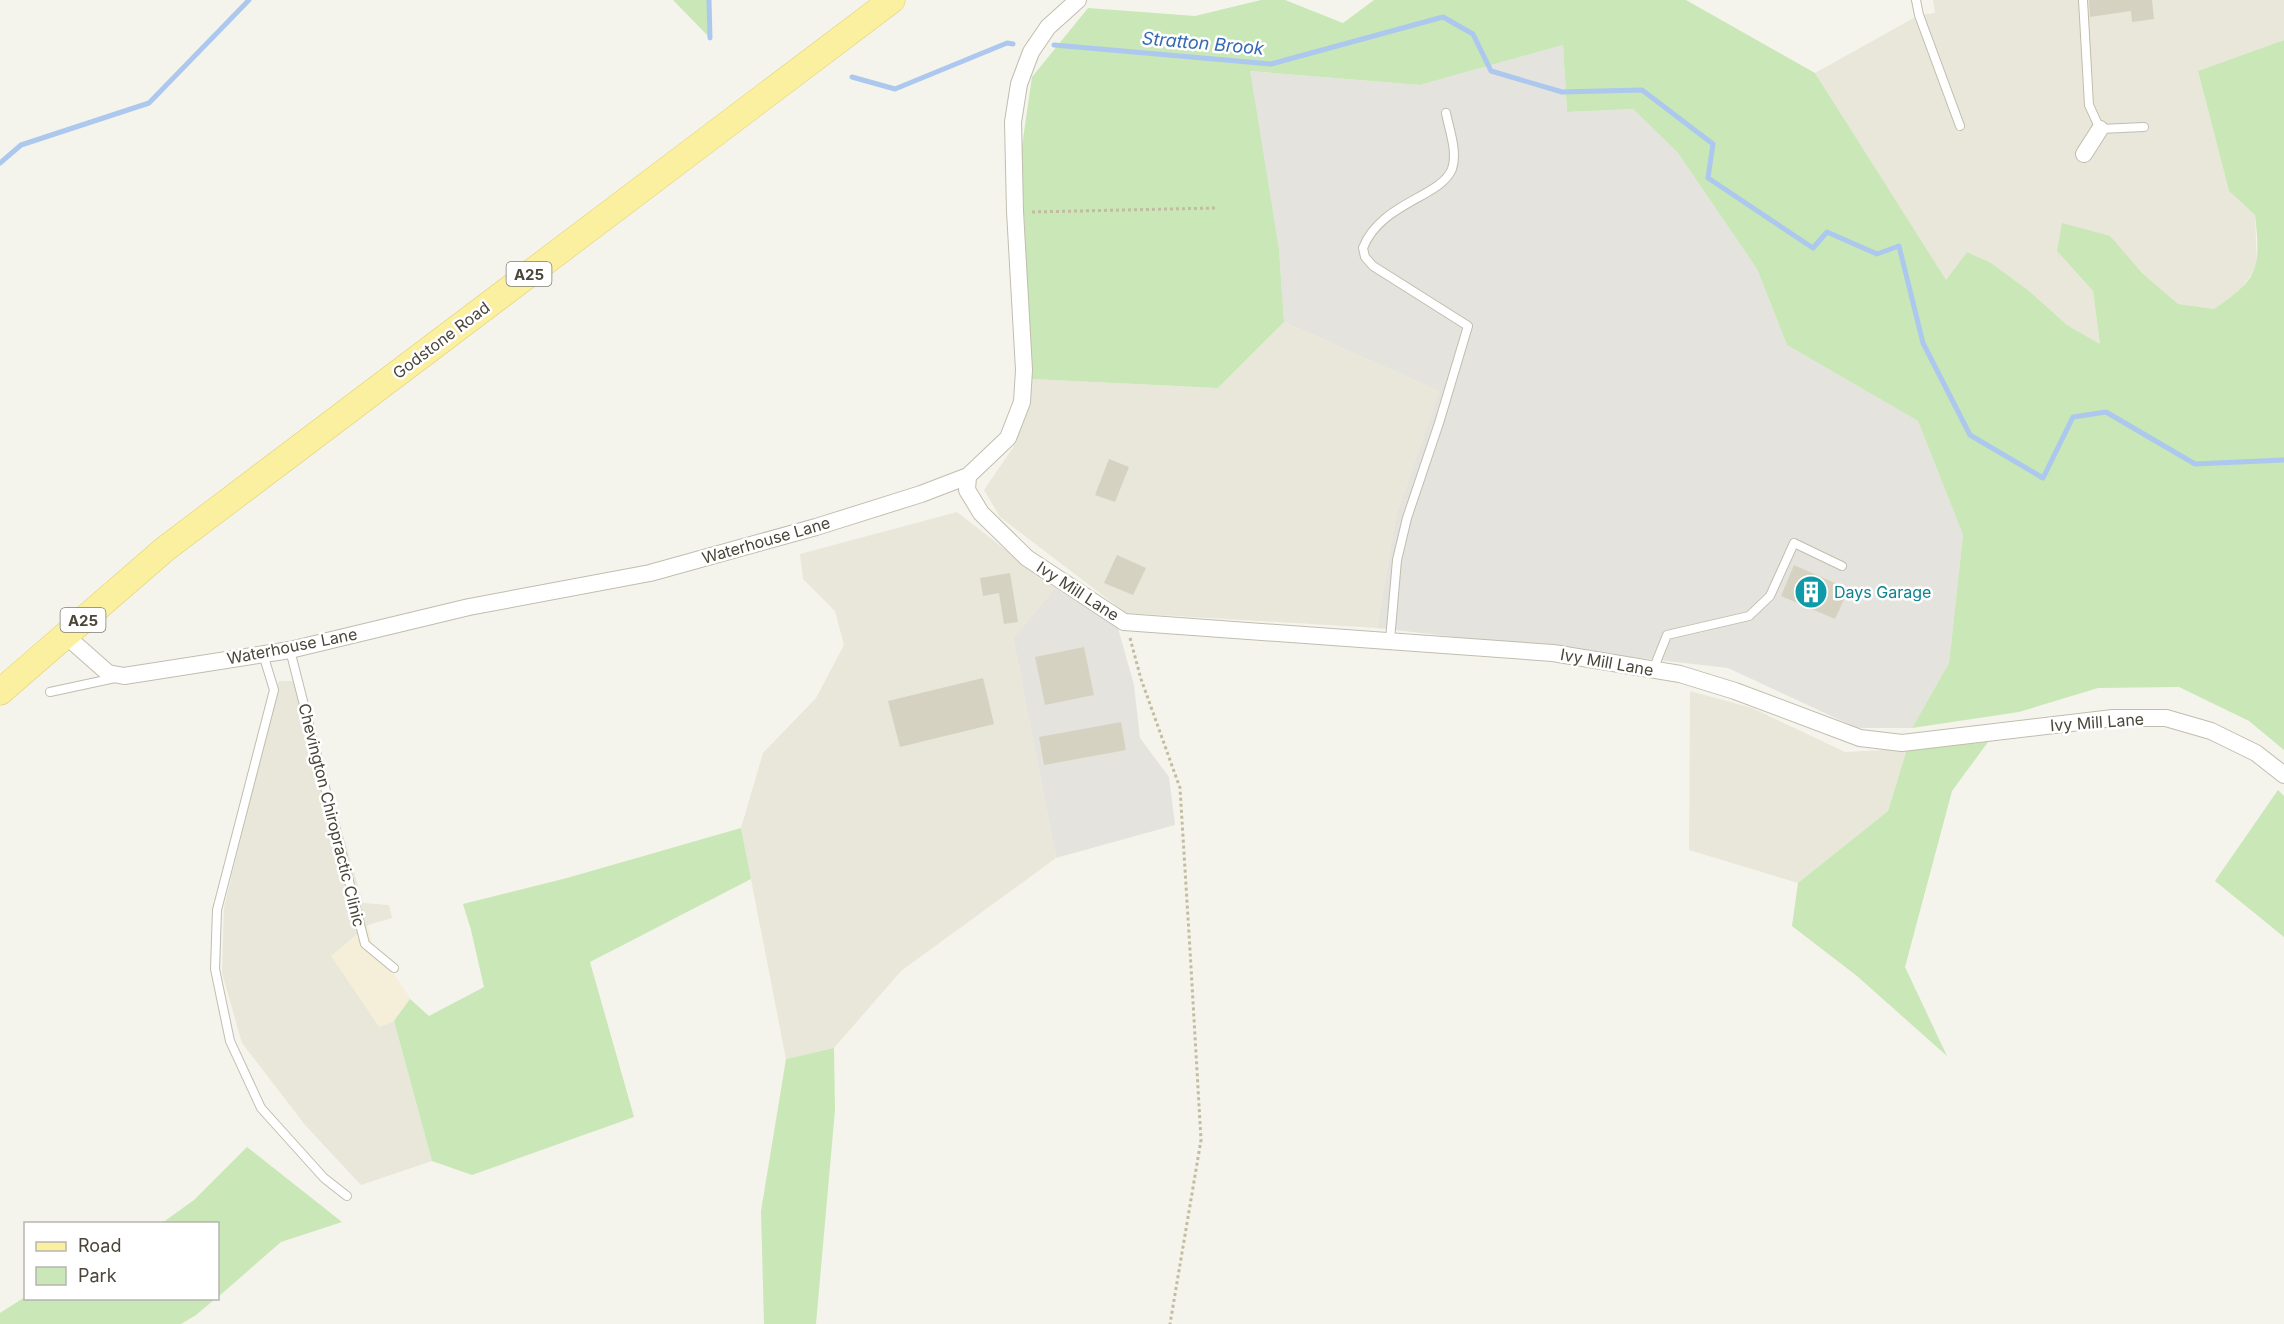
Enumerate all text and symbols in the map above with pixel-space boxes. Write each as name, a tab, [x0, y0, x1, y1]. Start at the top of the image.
water label: Stratton Brook	[1141, 27, 1266, 59]
road number: A25	[506, 262, 552, 286]
street label: Godstone Road	[389, 297, 493, 383]
street label: Waterhouse Lane	[700, 512, 832, 568]
street label: Ivy Mill Lane	[1033, 557, 1123, 625]
building icon: Days Garage	[1793, 574, 1829, 610]
place label: Days Garage	[1834, 582, 1931, 602]
road number: A25	[60, 608, 106, 632]
street label: Waterhouse Lane	[225, 624, 359, 668]
street label: Ivy Mill Lane	[1559, 644, 1655, 680]
street label: Chevington Chiropractic Clinic	[294, 701, 370, 929]
street label: Ivy Mill Lane	[2049, 709, 2145, 735]
legend	[24, 1222, 219, 1300]
text: Road	[78, 1235, 121, 1256]
text: Park	[78, 1265, 117, 1286]

